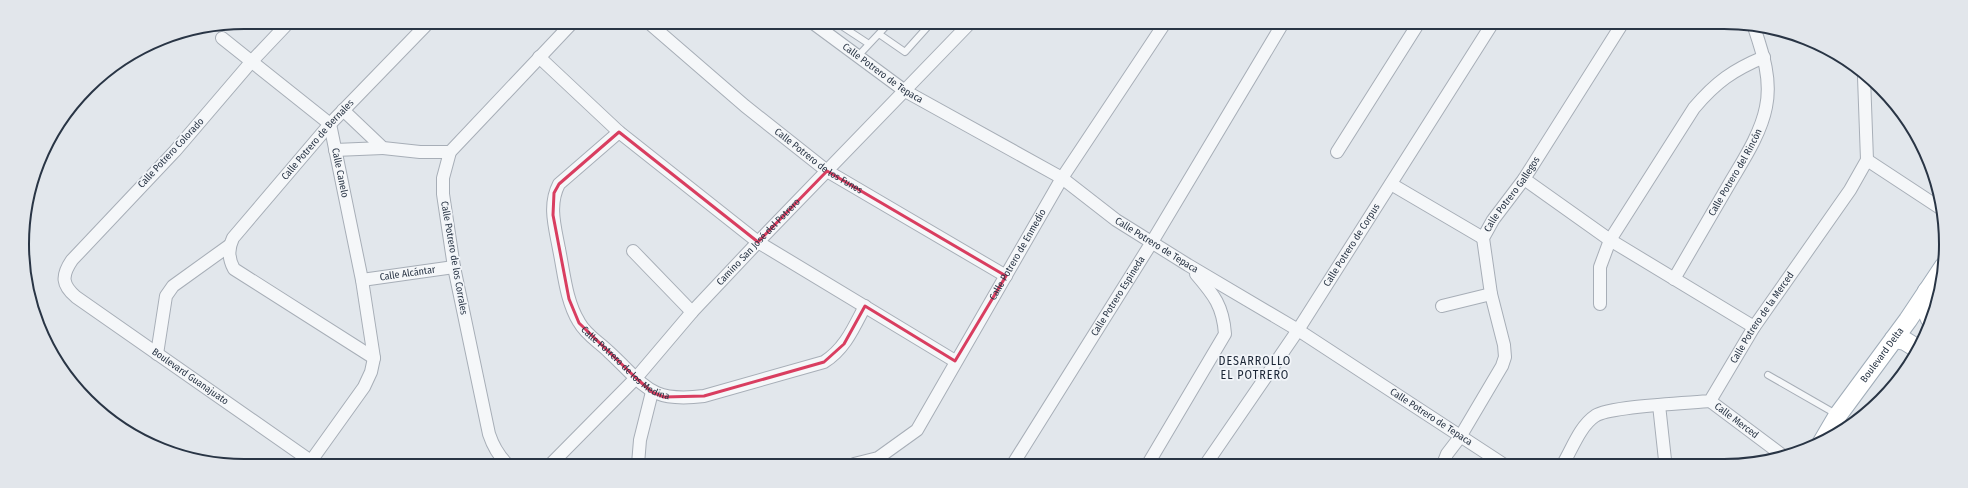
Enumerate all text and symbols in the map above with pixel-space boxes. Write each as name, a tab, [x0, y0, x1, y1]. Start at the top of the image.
street label: Calle Potrero de Tepaca	[840, 41, 925, 106]
street label: Calle Potrero de Bernales	[279, 97, 356, 182]
street label: Calle Potrero Colorado	[135, 115, 207, 191]
street label: Calle Potrero de los Funes	[772, 126, 865, 197]
street label: Calle Potrero del Rincón	[1706, 127, 1765, 218]
street label: Calle Canelo	[329, 147, 351, 199]
street label: Calle Potrero Gallegos	[1482, 154, 1543, 234]
street label: Camino San José del Potrero	[714, 196, 803, 288]
street label: Calle Potrero de los Corrales	[438, 200, 470, 316]
street label: Calle Potrero de Corpus	[1321, 201, 1383, 289]
street label: Calle Potrero de Enmedio	[987, 207, 1049, 302]
street label: Calle Potrero de Tepaca	[1113, 215, 1200, 276]
street label: Calle Potrero Espineda	[1089, 254, 1148, 338]
street label: Calle Alcántar	[379, 264, 437, 283]
street label: Calle Potrero de la Merced	[1728, 270, 1797, 366]
street label: Calle Potrero de los Medina	[578, 324, 671, 403]
street label: Boulevard Delta	[1858, 325, 1906, 385]
street label: Boulevard Guanajuato	[149, 346, 231, 408]
district label: DESARROLLO EL POTRERO	[1219, 354, 1291, 382]
street label: Calle Potrero de Tepaca	[1388, 386, 1475, 448]
street label: Calle Merced	[1712, 400, 1761, 441]

